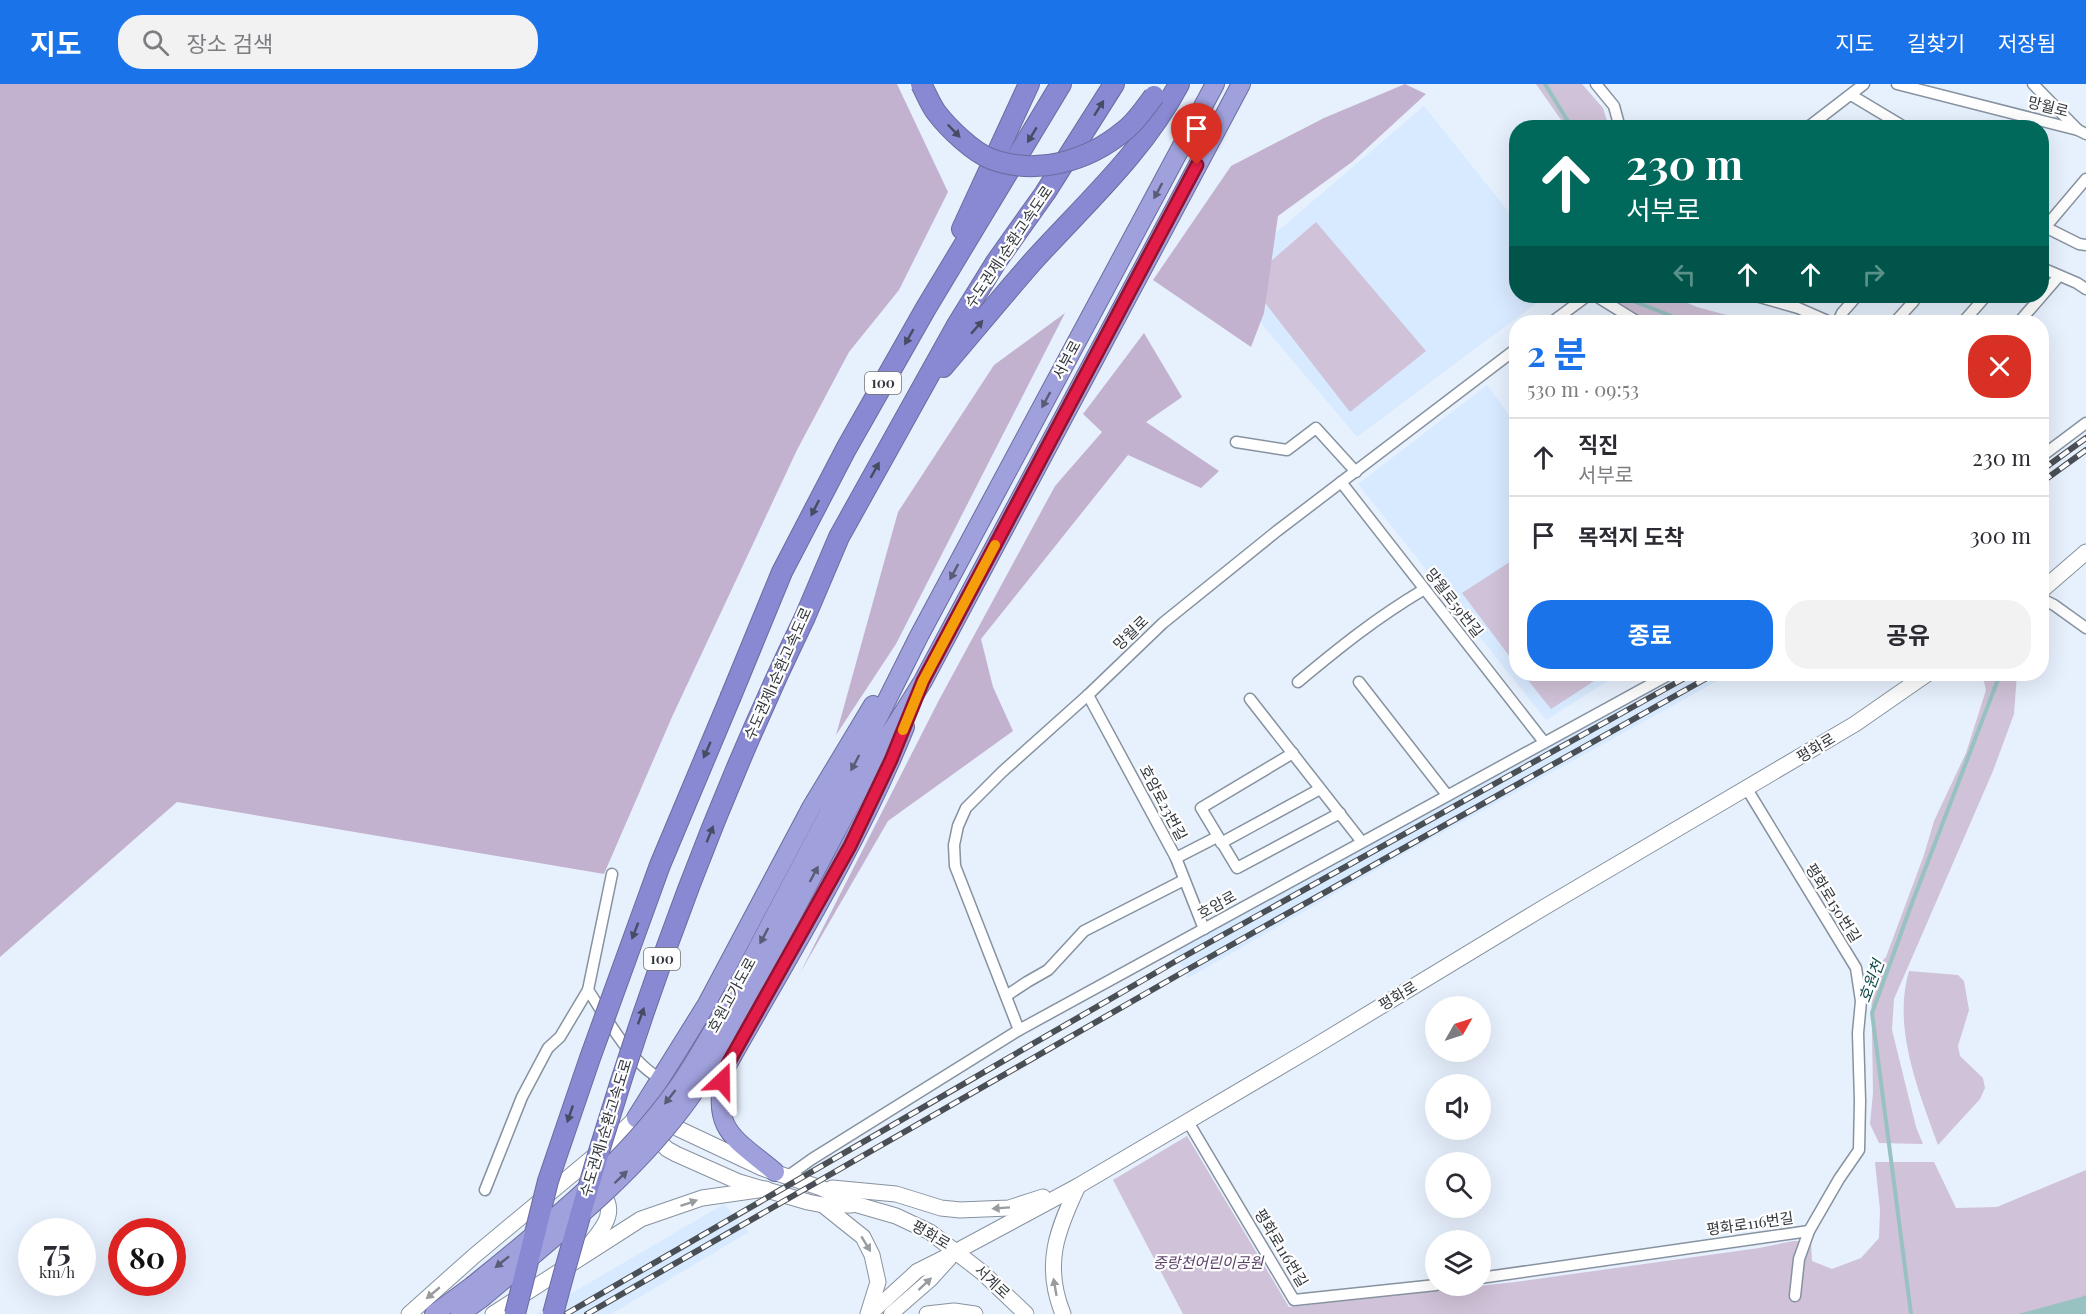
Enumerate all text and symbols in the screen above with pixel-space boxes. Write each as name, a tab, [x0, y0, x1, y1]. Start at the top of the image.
search box	[118, 15, 538, 69]
text: 지도	[30, 24, 82, 61]
icon: search	[139, 26, 172, 59]
text: 장소 검색	[187, 28, 273, 58]
text: 지도	[1835, 28, 1874, 56]
text: 길찾기	[1907, 28, 1965, 56]
text: 저장됨	[1998, 28, 2056, 56]
street label: 망월로	[2026, 91, 2071, 121]
one-way arrow	[1093, 99, 1104, 116]
pin	[1171, 103, 1222, 165]
icon: arrive	[1180, 112, 1213, 145]
one-way arrow	[947, 124, 961, 139]
one-way arrow	[1027, 126, 1037, 143]
text: 230 m	[1626, 135, 1743, 191]
icon: ahead	[1527, 144, 1605, 222]
street label: 수도권제1순환고속도로	[960, 181, 1057, 312]
one-way arrow	[1153, 183, 1163, 200]
text: 서부로	[1626, 191, 1701, 227]
icon: left	[1668, 258, 1701, 291]
icon: ahead	[1731, 258, 1764, 291]
icon: ahead	[1794, 258, 1827, 291]
icon: right	[1857, 258, 1890, 291]
one-way arrow	[971, 319, 984, 335]
text: 2 분	[1527, 328, 1587, 376]
one-way arrow	[904, 329, 914, 346]
button: close	[1968, 335, 2031, 398]
street label: 서부로	[1048, 337, 1085, 383]
road number: 100	[865, 372, 901, 394]
text: 530 m · 09:53	[1527, 375, 1639, 402]
one-way arrow	[1041, 392, 1051, 409]
text: 직진	[1578, 429, 1618, 459]
icon: ahead	[1527, 441, 1560, 474]
text: 230 m	[1972, 442, 2031, 472]
text: 서부로	[1578, 460, 1633, 487]
one-way arrow	[870, 461, 880, 478]
one-way arrow	[810, 499, 819, 516]
icon: arrive	[1527, 519, 1560, 552]
text: 300 m	[1970, 520, 2031, 550]
text: 목적지 도착	[1578, 521, 1684, 551]
one-way arrow	[949, 564, 959, 581]
street label: 망월로59번길	[1421, 564, 1488, 641]
button: 종료	[1527, 600, 1773, 669]
button: 공유	[1785, 600, 2031, 669]
street label: 수도권제1순환고속도로	[739, 604, 815, 743]
street label: 망월로	[1108, 611, 1152, 654]
street label: 평화로	[1793, 728, 1838, 766]
one-way arrow	[703, 741, 712, 758]
one-way arrow	[850, 755, 860, 772]
street label: 호암로23번길	[1136, 761, 1192, 844]
one-way arrow	[706, 825, 715, 843]
street label: 평화로150번길	[1802, 859, 1866, 946]
one-way arrow	[809, 866, 819, 883]
street label: 호암로	[1194, 885, 1239, 923]
one-way arrow	[630, 922, 640, 940]
one-way arrow	[759, 927, 769, 944]
road number: 100	[644, 948, 680, 970]
street label: 호원고가도로	[702, 953, 760, 1036]
water label: 호원천	[1853, 954, 1889, 1005]
street label: 평화로	[1375, 976, 1420, 1014]
north arrow	[1425, 996, 1491, 1062]
map controls	[1425, 996, 1491, 1296]
one-way arrow	[637, 1007, 647, 1025]
position arrow	[690, 1049, 754, 1113]
street label: 수도권제1순환고속도로	[574, 1056, 636, 1199]
button: sound	[1425, 1074, 1491, 1140]
one-way arrow	[665, 1089, 677, 1104]
one-way arrow	[565, 1105, 575, 1123]
button: search	[1425, 1152, 1491, 1218]
one-way arrow	[614, 1170, 629, 1184]
one-way arrow	[680, 1198, 698, 1207]
one-way arrow	[992, 1203, 1011, 1212]
street label: 평화로116번길	[1251, 1205, 1313, 1290]
street label: 평화로116번길	[1705, 1207, 1795, 1239]
street label: 평화로	[909, 1215, 954, 1253]
speed limit sign: 80	[108, 1218, 186, 1296]
text: 75	[43, 1230, 71, 1270]
button: layers	[1425, 1230, 1491, 1296]
one-way arrow	[860, 1236, 871, 1252]
park label: 중랑천어린이공원	[1153, 1252, 1264, 1272]
one-way arrow	[495, 1255, 510, 1268]
street label: 서계로	[971, 1260, 1015, 1303]
text: km/h	[39, 1262, 75, 1282]
one-way arrow	[918, 1277, 933, 1291]
one-way arrow	[1050, 1277, 1059, 1296]
one-way arrow	[426, 1286, 441, 1299]

